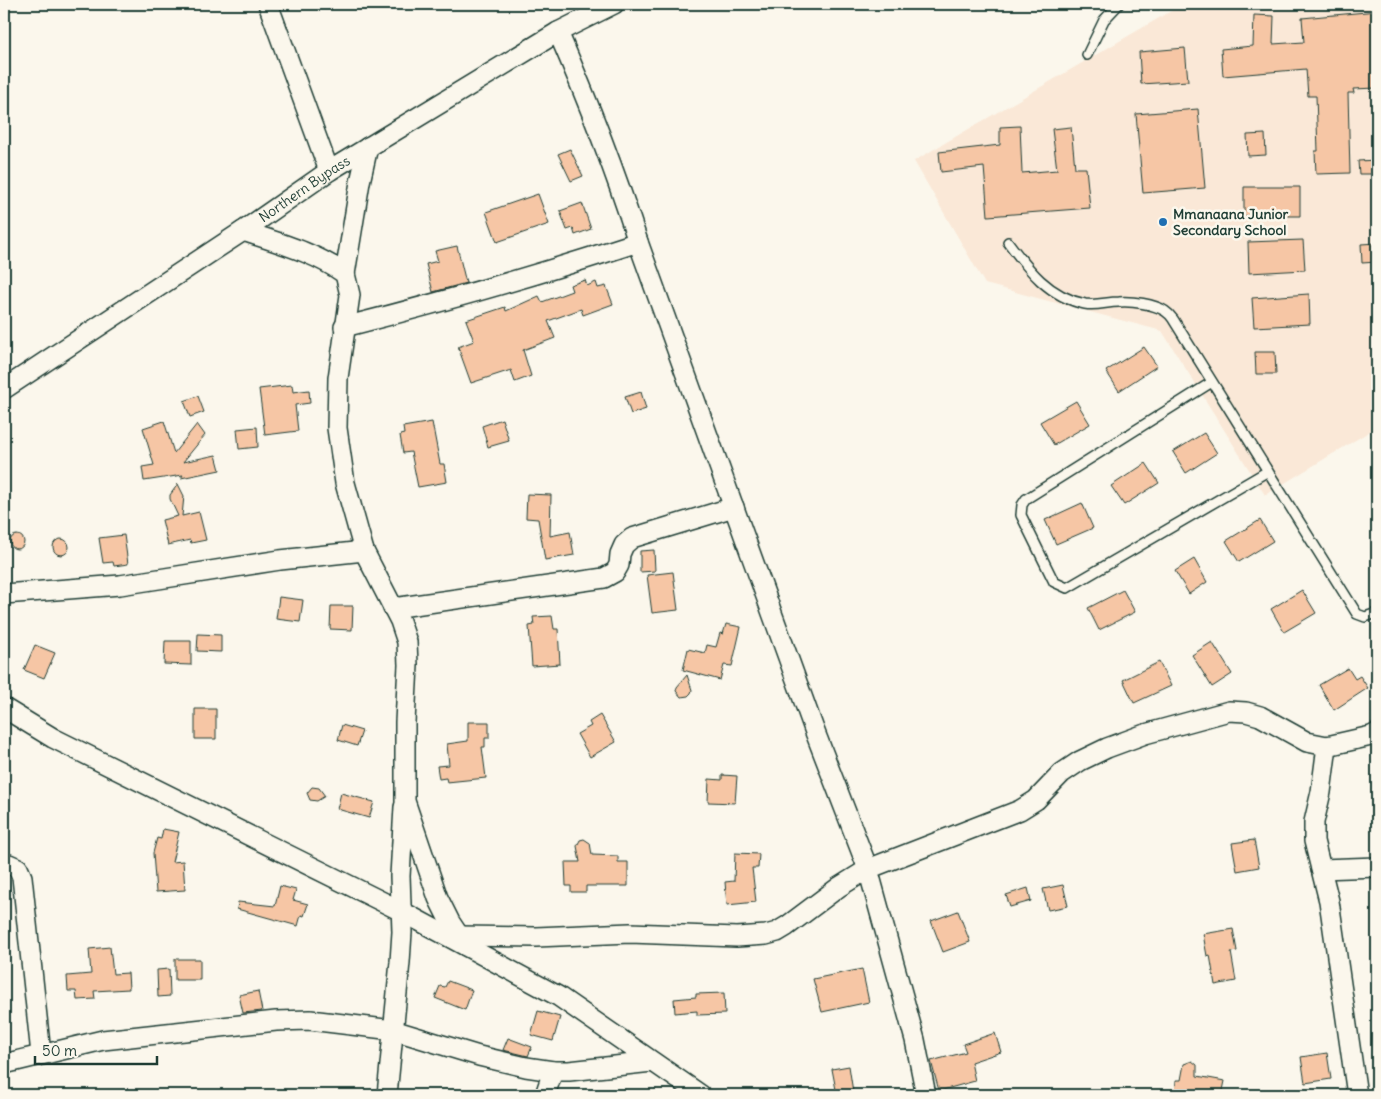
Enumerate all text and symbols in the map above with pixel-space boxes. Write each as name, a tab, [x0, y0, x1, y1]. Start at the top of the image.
street label: Northern Bypass	[255, 151, 353, 226]
place label: Mmanaana Junior Secondary School	[1173, 205, 1288, 239]
marker: Mmanaana Junior Secondary School	[1157, 216, 1169, 228]
scale bar	[35, 1034, 158, 1066]
text: 50 m	[42, 1041, 77, 1060]

